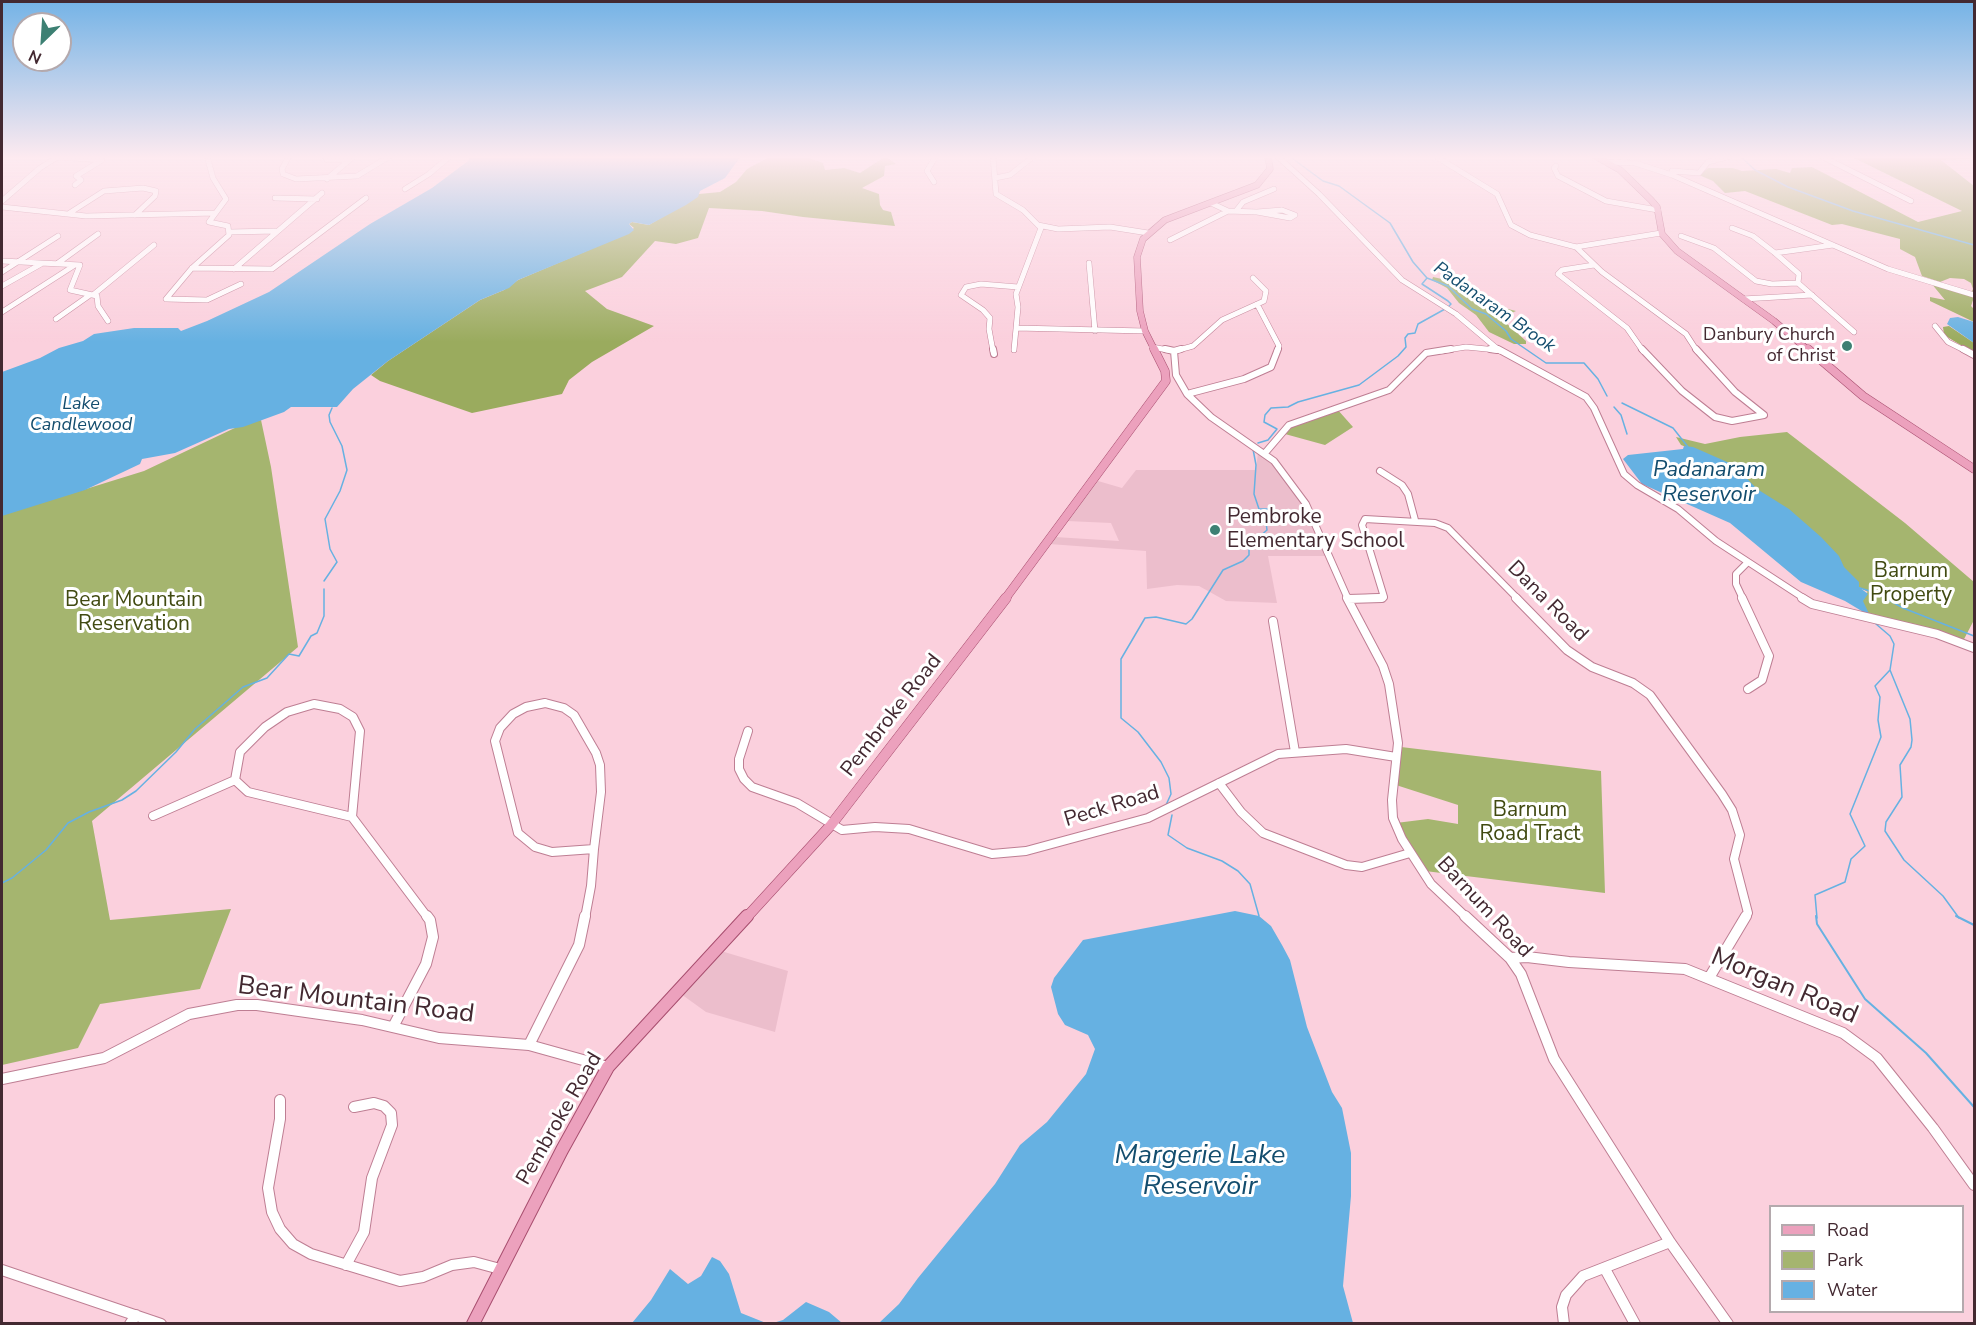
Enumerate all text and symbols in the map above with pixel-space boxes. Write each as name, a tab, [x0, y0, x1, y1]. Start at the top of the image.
north arrow	[12, 12, 72, 72]
text: N	[25, 44, 45, 69]
water label: Padanaram Brook	[1429, 258, 1559, 358]
place label: Danbury Church of Christ	[1703, 325, 1835, 368]
marker: Danbury Church of Christ	[1840, 339, 1854, 353]
water label: Lake Candlewood	[30, 394, 132, 436]
water label: Padanaram Reservoir	[1653, 458, 1765, 510]
place label: Pembroke Elementary School	[1227, 505, 1405, 555]
marker: Pembroke Elementary School	[1208, 523, 1222, 537]
street label: Dana Road	[1501, 556, 1593, 648]
park label: Barnum Property	[1870, 559, 1952, 609]
park label: Bear Mountain Reservation	[65, 588, 203, 638]
street label: Pembroke Road	[836, 650, 948, 782]
street label: Peck Road	[1061, 781, 1163, 833]
park label: Barnum Road Tract	[1480, 798, 1580, 848]
street label: Barnum Road	[1431, 852, 1537, 964]
street label: Morgan Road	[1706, 942, 1862, 1032]
street label: Bear Mountain Road	[236, 971, 476, 1031]
street label: Pembroke Road	[512, 1048, 608, 1190]
water label: Margerie Lake Reservoir	[1115, 1140, 1285, 1203]
legend	[1769, 1205, 1964, 1313]
text: Road	[1827, 1218, 1869, 1242]
text: Park	[1827, 1248, 1863, 1272]
text: Water	[1827, 1278, 1878, 1302]

